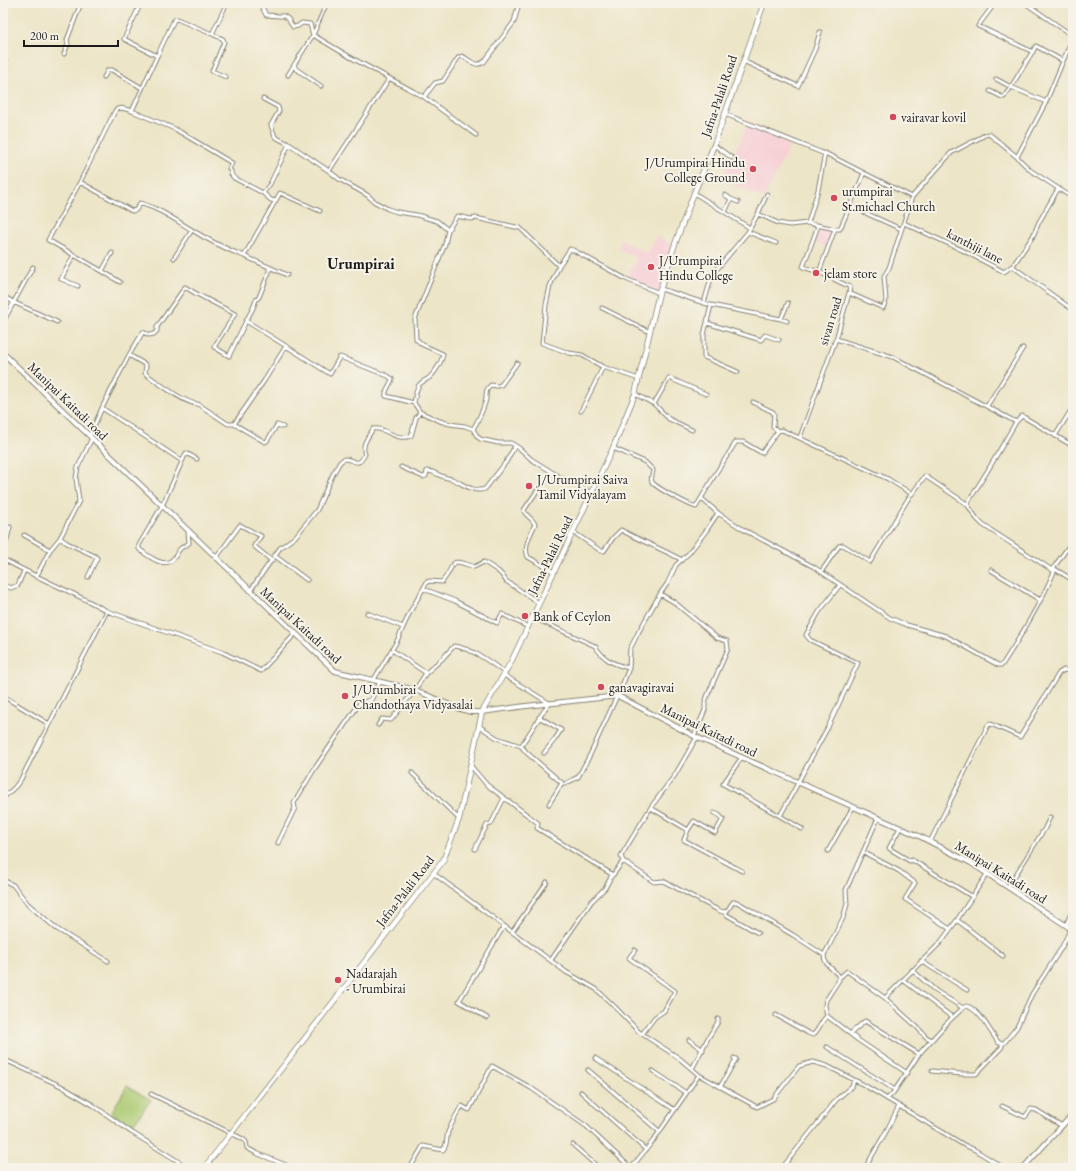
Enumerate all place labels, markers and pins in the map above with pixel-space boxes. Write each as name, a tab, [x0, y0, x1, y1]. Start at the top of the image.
place label: vairavar kovil	[901, 109, 966, 126]
marker: vairavar kovil	[888, 112, 898, 122]
place label: J/Urumpirai Hindu College Ground	[644, 154, 745, 186]
marker: J/Urumpirai Hindu College Ground	[748, 164, 758, 174]
place label: urumpirai St.michael Church	[842, 183, 936, 215]
marker: urumpirai St.michael Church	[829, 193, 839, 203]
place label: J/Urumpirai Hindu College	[658, 252, 733, 284]
marker: J/Urumpirai Hindu College	[646, 262, 656, 272]
place label: jelam store	[823, 265, 877, 282]
marker: jelam store	[811, 268, 821, 278]
place label: J/Urumpirai Saiva Tamil Vidyalayam	[536, 471, 629, 503]
marker: J/Urumpirai Saiva Tamil Vidyalayam	[524, 481, 534, 491]
place label: Bank of Ceylon	[533, 608, 611, 625]
marker: Bank of Ceylon	[520, 611, 530, 621]
place label: ganavagiravai	[609, 679, 674, 696]
place label: J/Urumbirai Chandothaya Vidyasalai	[352, 681, 473, 713]
marker: ganavagiravai	[596, 682, 606, 692]
marker: J/Urumbirai Chandothaya Vidyasalai	[340, 691, 350, 701]
place label: Nadarajah - Urumbirai	[346, 965, 406, 997]
marker: Nadarajah - Urumbirai	[333, 975, 343, 985]

